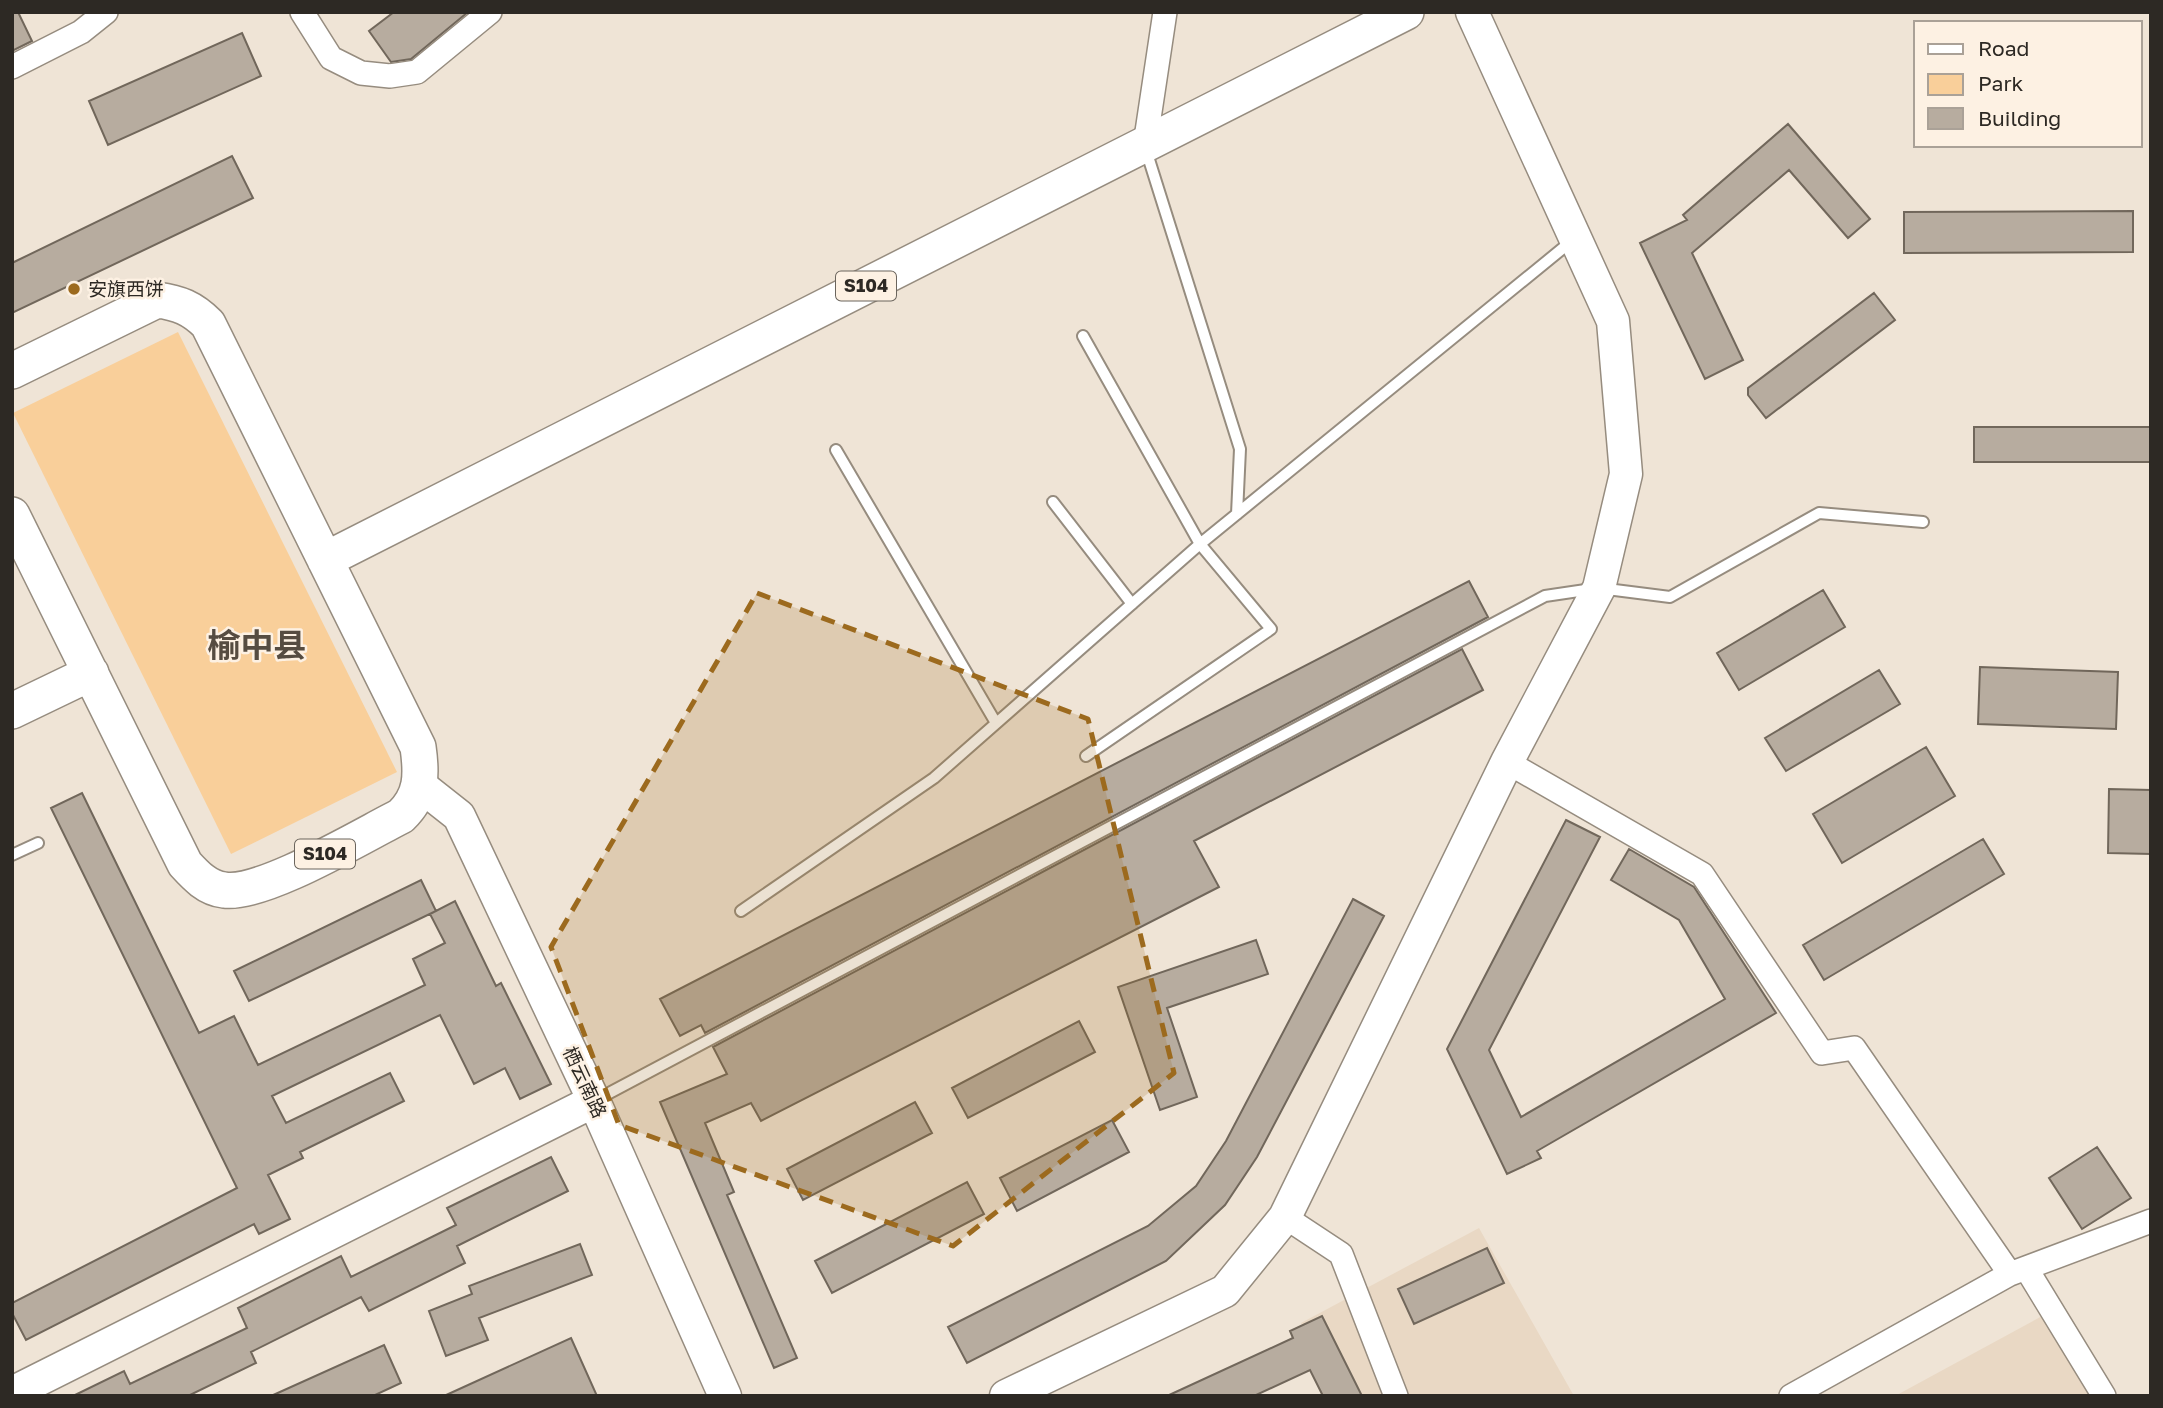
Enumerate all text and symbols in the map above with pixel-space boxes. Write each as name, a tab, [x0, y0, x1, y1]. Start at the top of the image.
legend	[1914, 21, 2142, 147]
text: Road	[1978, 35, 2029, 61]
text: Park	[1978, 70, 2024, 96]
text: Building	[1978, 105, 2061, 131]
road number: S104	[836, 272, 896, 300]
place label: 安旗西饼	[88, 277, 164, 300]
marker: 安旗西饼	[66, 281, 82, 297]
district label: 榆中县	[208, 625, 307, 664]
road number: S104	[295, 840, 355, 868]
street label: 栖云南路	[559, 1042, 612, 1121]

